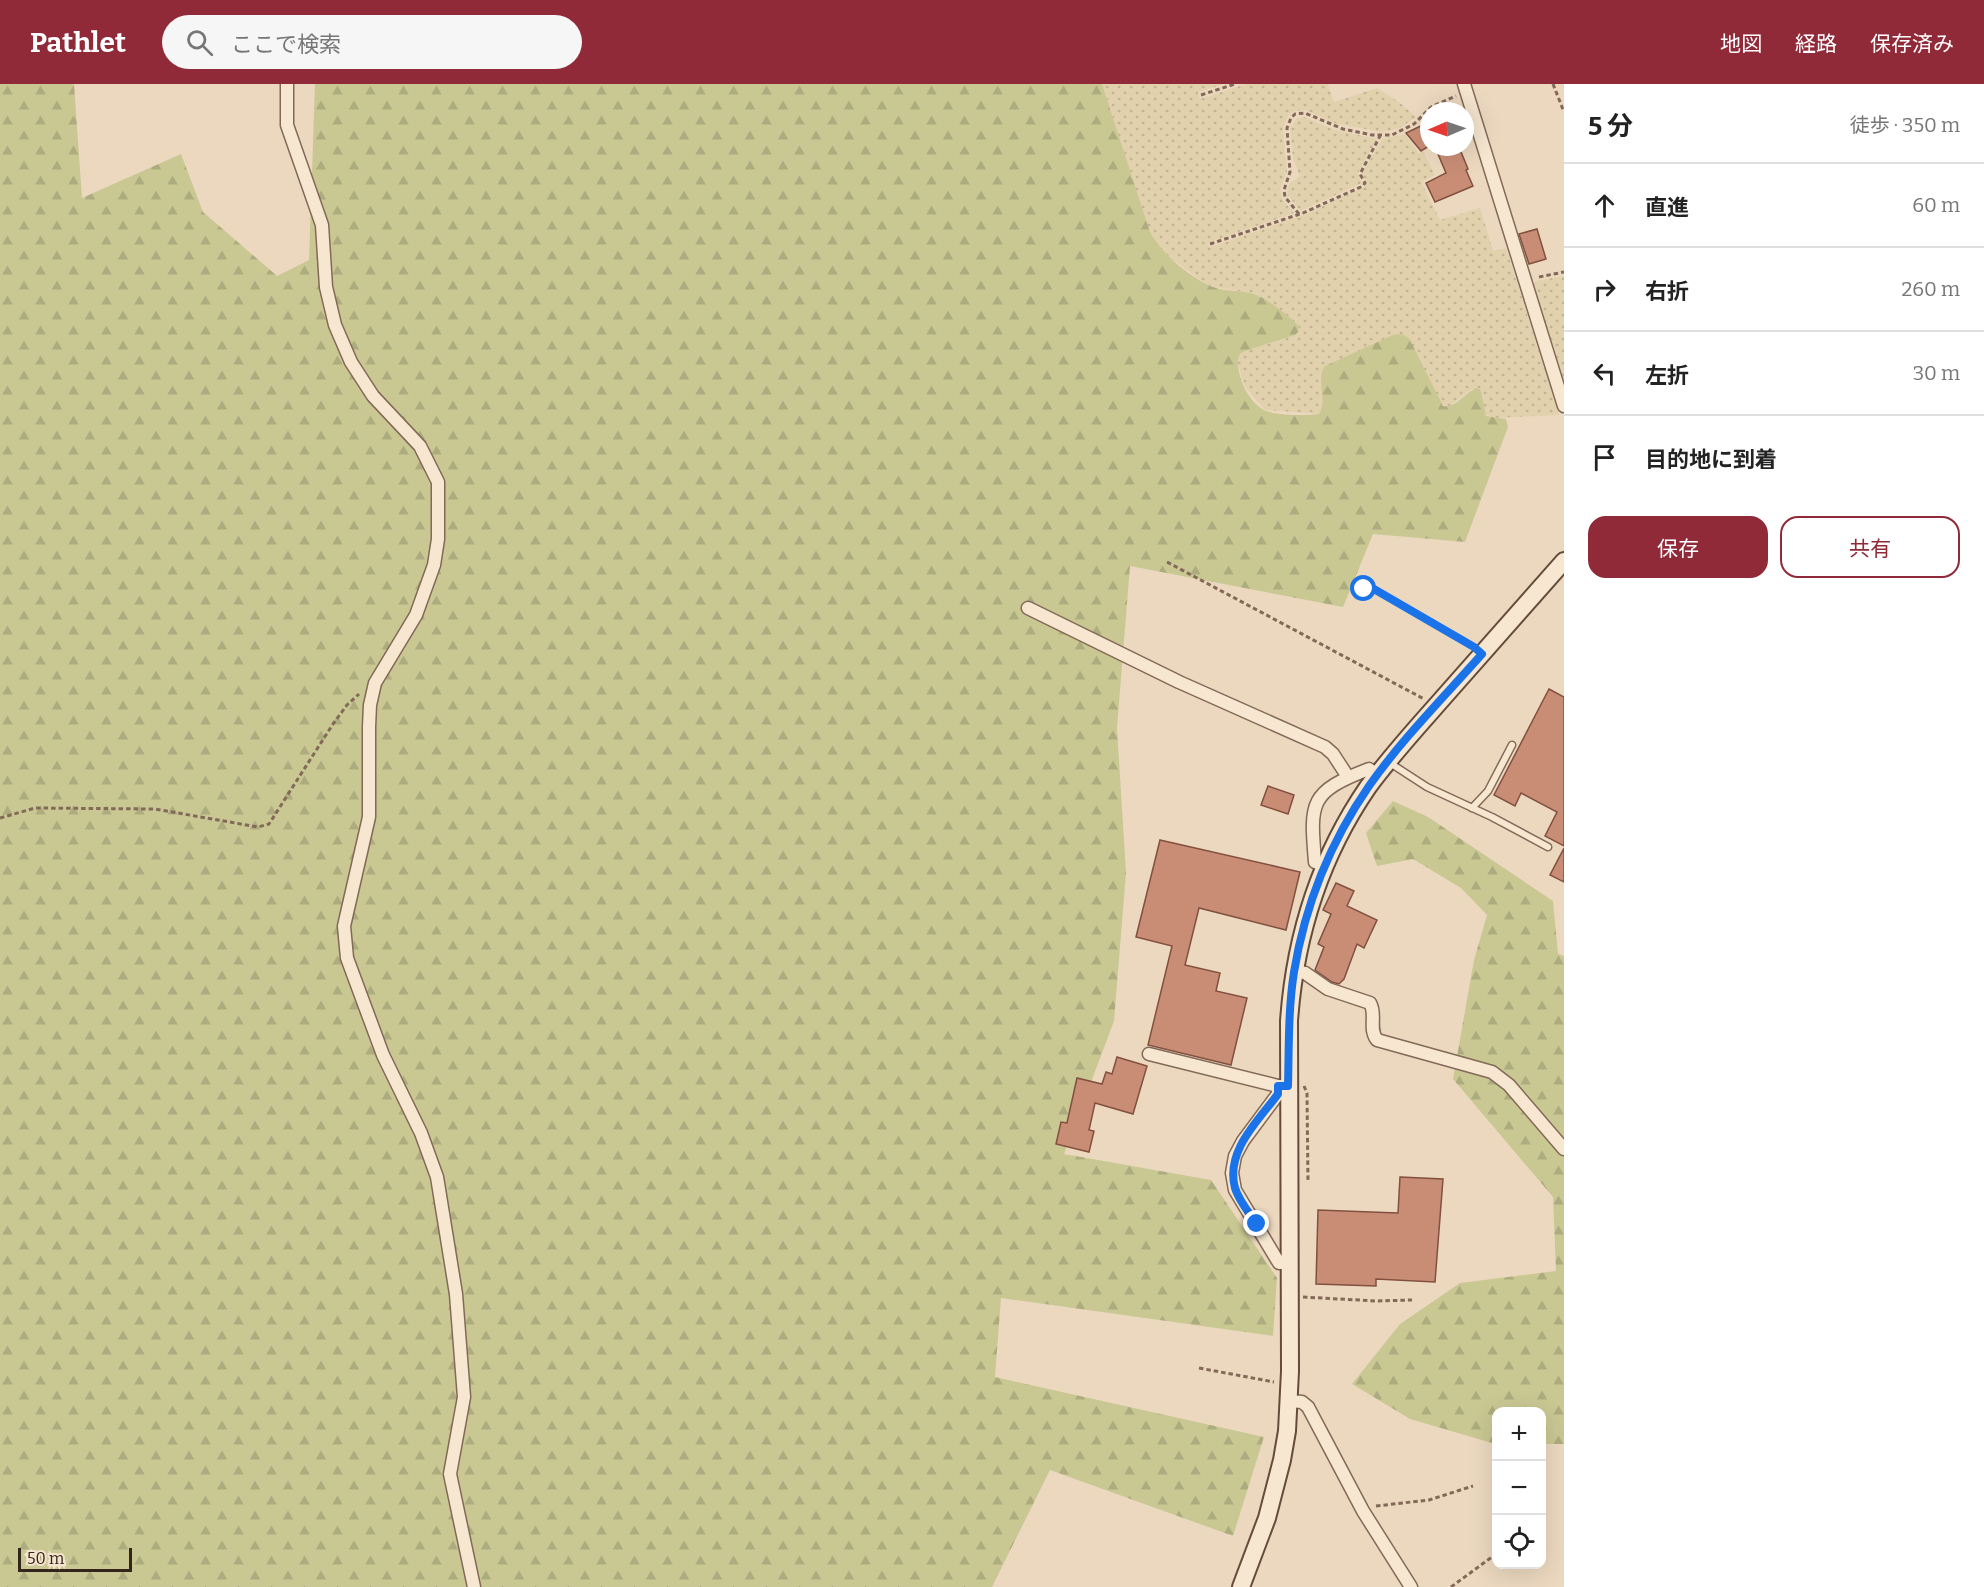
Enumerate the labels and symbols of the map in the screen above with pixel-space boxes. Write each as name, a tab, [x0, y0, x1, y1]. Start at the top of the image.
north arrow	[1420, 102, 1474, 156]
route start	[1350, 575, 1376, 601]
route end	[1243, 1210, 1269, 1236]
scale bar	[18, 1545, 132, 1572]

